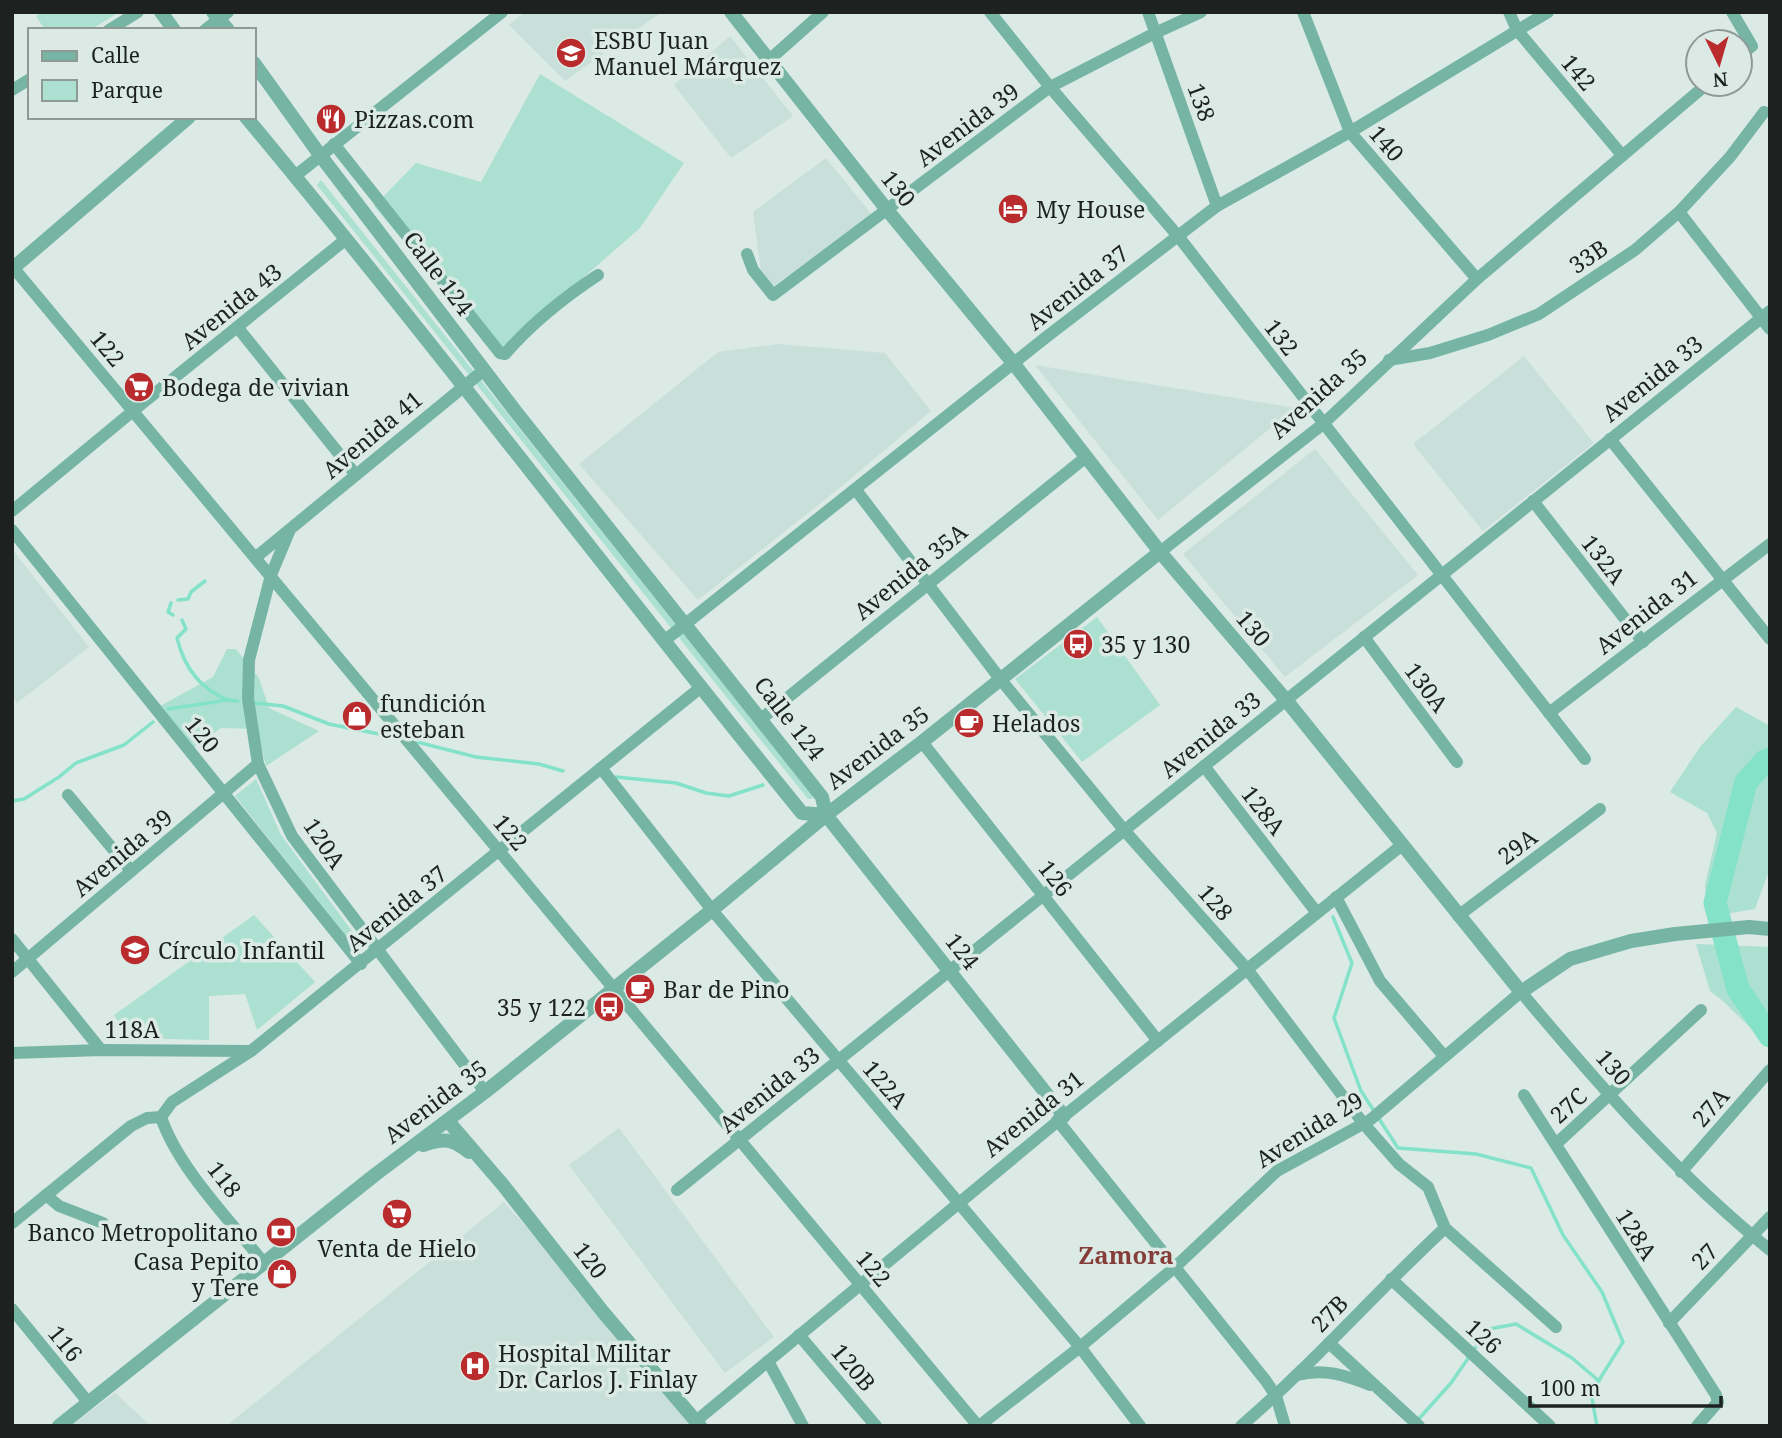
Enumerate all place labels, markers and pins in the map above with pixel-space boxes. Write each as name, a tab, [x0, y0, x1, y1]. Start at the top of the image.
place label: ESBU Juan Manuel Márquez	[594, 24, 782, 82]
school or university icon: ESBU Juan Manuel Márquez	[554, 36, 588, 70]
restaurant icon: Pizzas.com	[314, 102, 348, 136]
place label: Pizzas.com	[354, 103, 474, 135]
hotel icon: My House	[996, 192, 1030, 226]
place label: My House	[1036, 193, 1145, 225]
supermarket icon: Bodega de vivian	[122, 370, 156, 404]
place label: Bodega de vivian	[162, 371, 350, 403]
bus stop icon: 35 y 130	[1061, 627, 1095, 661]
place label: 35 y 130	[1101, 628, 1190, 660]
place label: fundición esteban	[380, 687, 486, 745]
shop icon: fundición esteban	[340, 699, 374, 733]
cafe icon: Helados	[952, 706, 986, 740]
place label: Helados	[992, 707, 1080, 739]
school or university icon: Círculo Infantil	[118, 933, 152, 967]
place label: Círculo Infantil	[158, 934, 325, 966]
cafe icon: Bar de Pino	[623, 972, 657, 1006]
place label: Bar de Pino	[663, 973, 790, 1005]
bus stop icon: 35 y 122	[592, 990, 626, 1024]
place label: 35 y 122	[497, 991, 586, 1023]
supermarket icon: Venta de Hielo	[380, 1197, 414, 1231]
bank icon: Banco Metropolitano	[264, 1215, 298, 1249]
place label: Banco Metropolitano	[27, 1216, 258, 1248]
place label: Venta de Hielo	[317, 1232, 477, 1264]
place label: Casa Pepito y Tere	[134, 1245, 259, 1303]
shop icon: Casa Pepito y Tere	[265, 1257, 299, 1291]
place label: Hospital Militar Dr. Carlos J. Finlay	[498, 1337, 697, 1395]
hospital icon: Hospital Militar Dr. Carlos J. Finlay	[458, 1349, 492, 1383]

